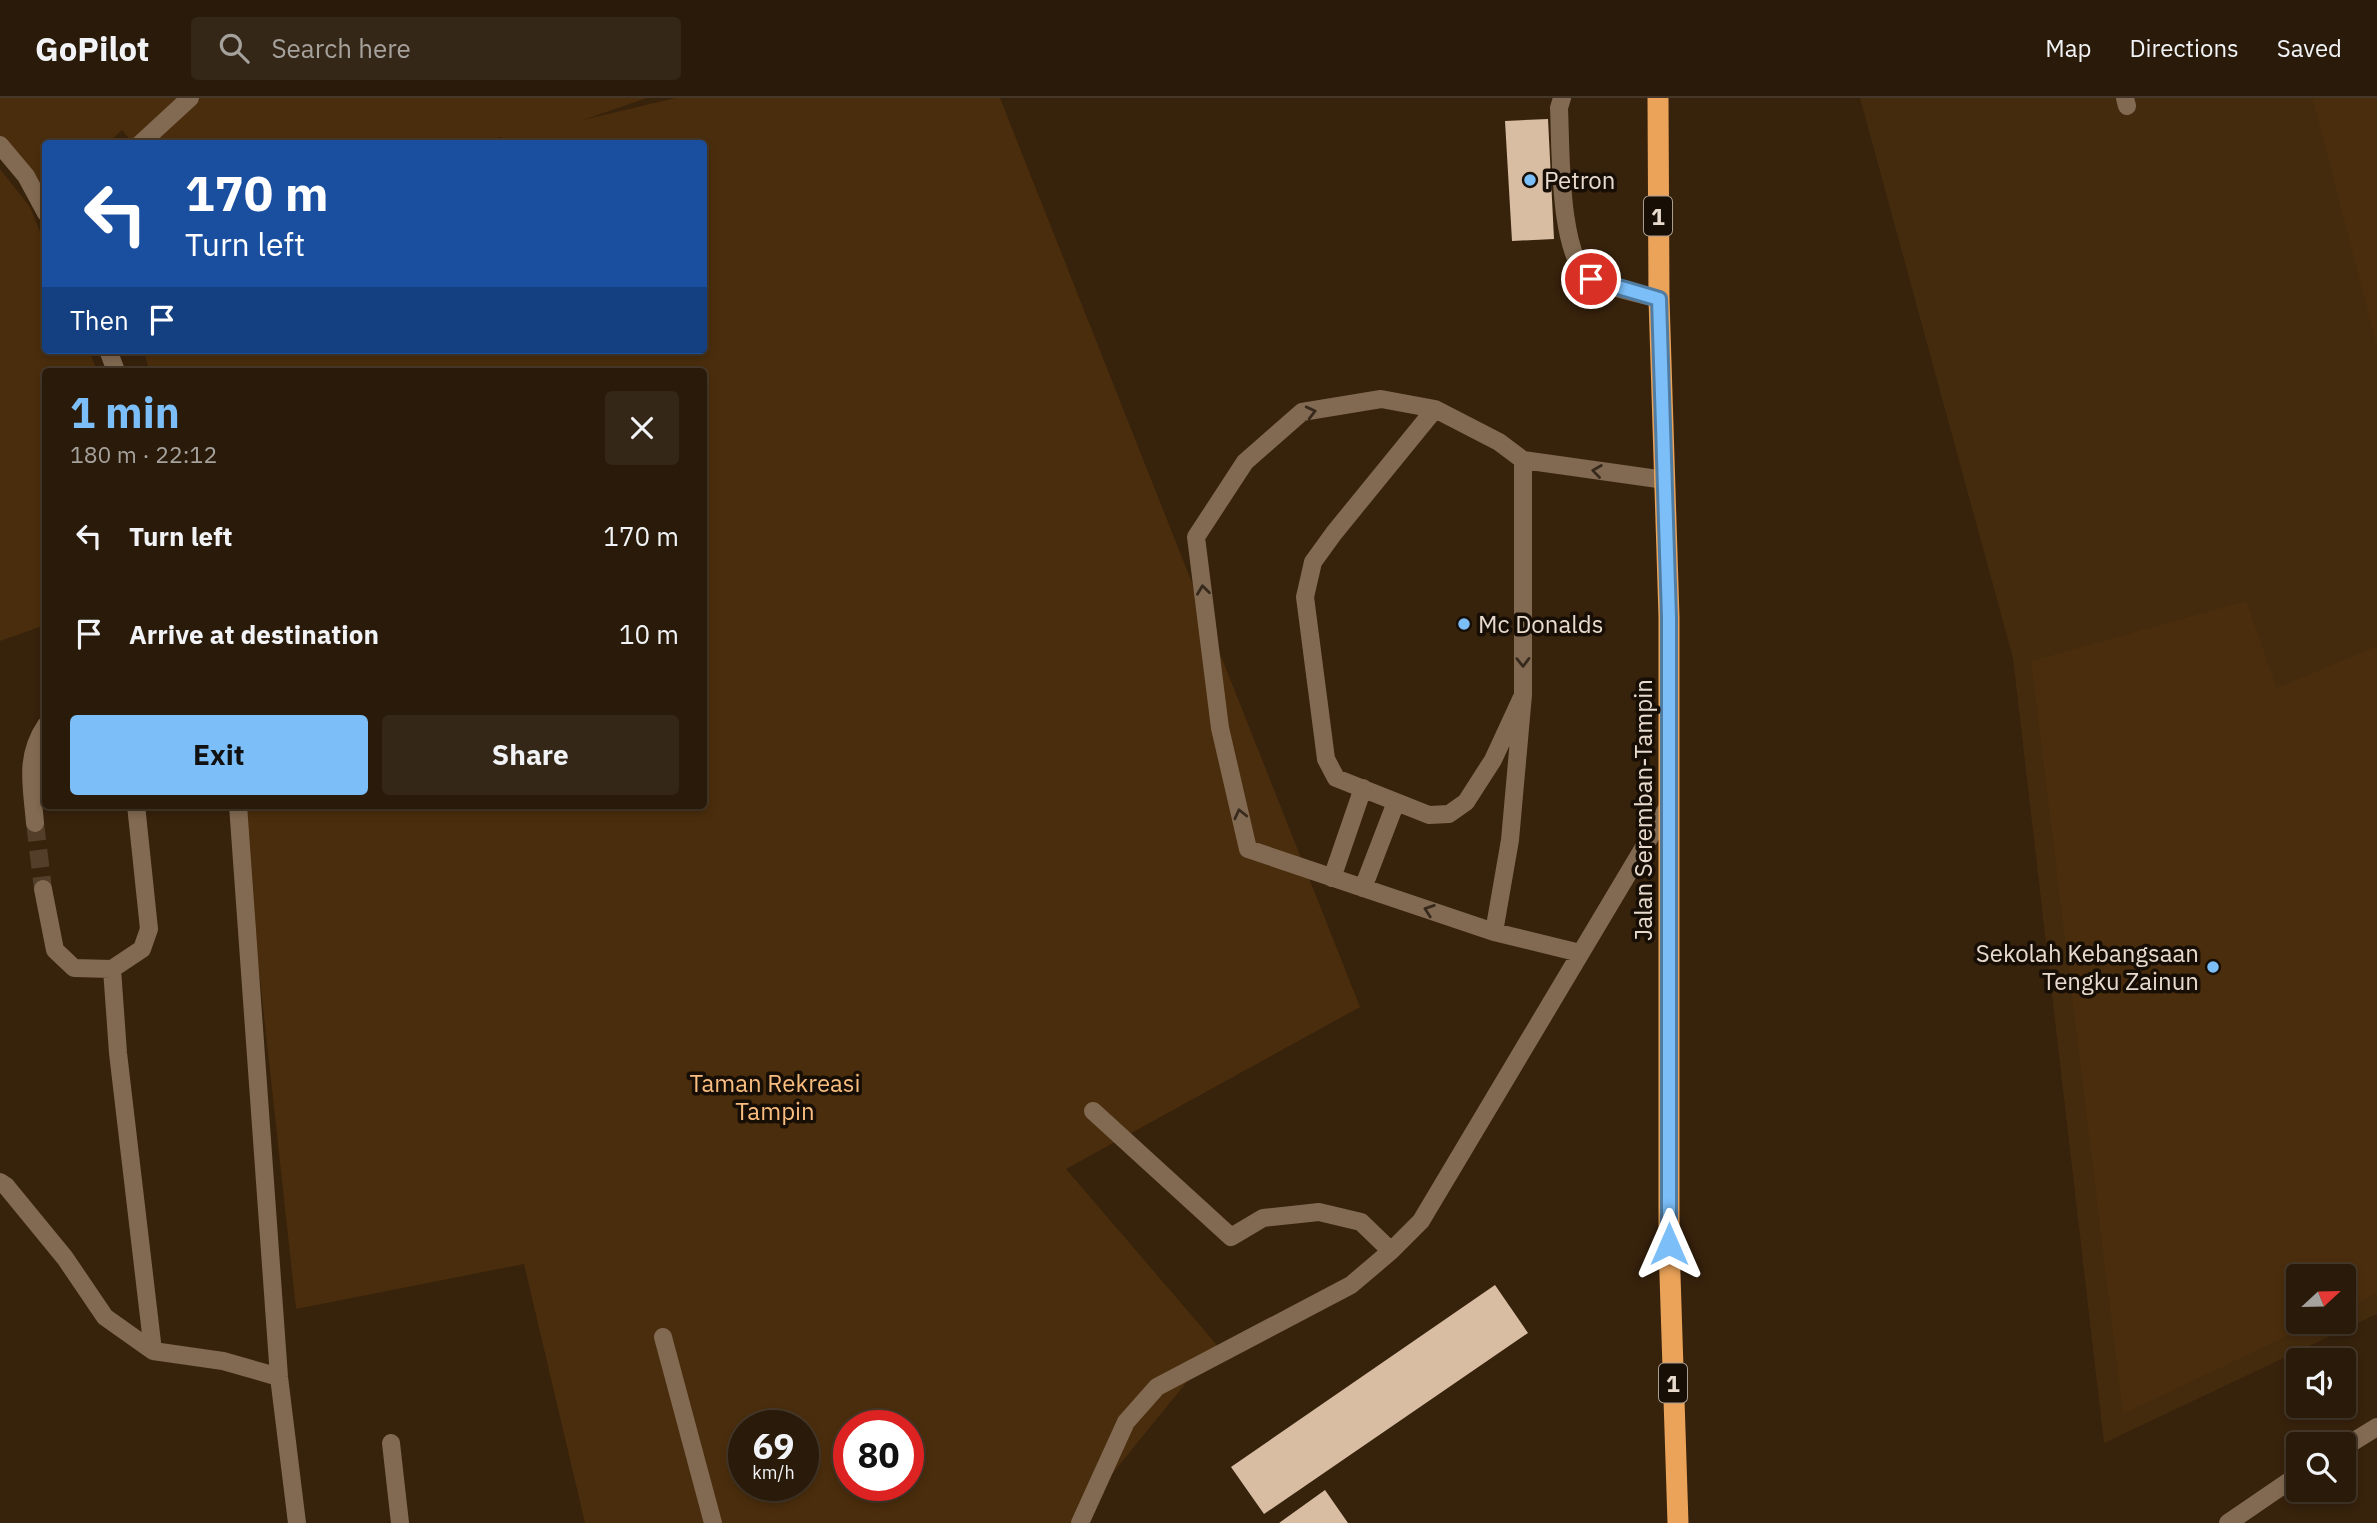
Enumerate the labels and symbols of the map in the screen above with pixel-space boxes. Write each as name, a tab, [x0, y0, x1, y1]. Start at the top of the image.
place label: Petron	[1544, 164, 1615, 196]
marker: Petron	[1522, 172, 1538, 188]
road number: 1	[1644, 197, 1672, 236]
pin	[1561, 249, 1621, 309]
one-way arrow	[1305, 405, 1317, 420]
one-way arrow	[1592, 463, 1603, 478]
one-way arrow	[1195, 584, 1210, 596]
place label: Mc Donalds	[1478, 608, 1603, 640]
marker: Mc Donalds	[1456, 616, 1472, 632]
one-way arrow	[1515, 656, 1530, 667]
street label: Jalan Seremban-Tampin	[1627, 679, 1659, 941]
one-way arrow	[1233, 808, 1248, 820]
one-way arrow	[1423, 904, 1435, 918]
place label: Sekolah Kebangsaan Tengku Zainun	[1976, 937, 2199, 997]
marker: Sekolah Kebangsaan Tengku Zainun	[2205, 959, 2221, 975]
park label: Taman Rekreasi Tampin	[689, 1067, 861, 1127]
position arrow	[1632, 1207, 1706, 1281]
north arrow	[2286, 1264, 2356, 1334]
road number: 1	[1659, 1364, 1687, 1402]
speed limit sign: 80	[833, 1410, 924, 1501]

